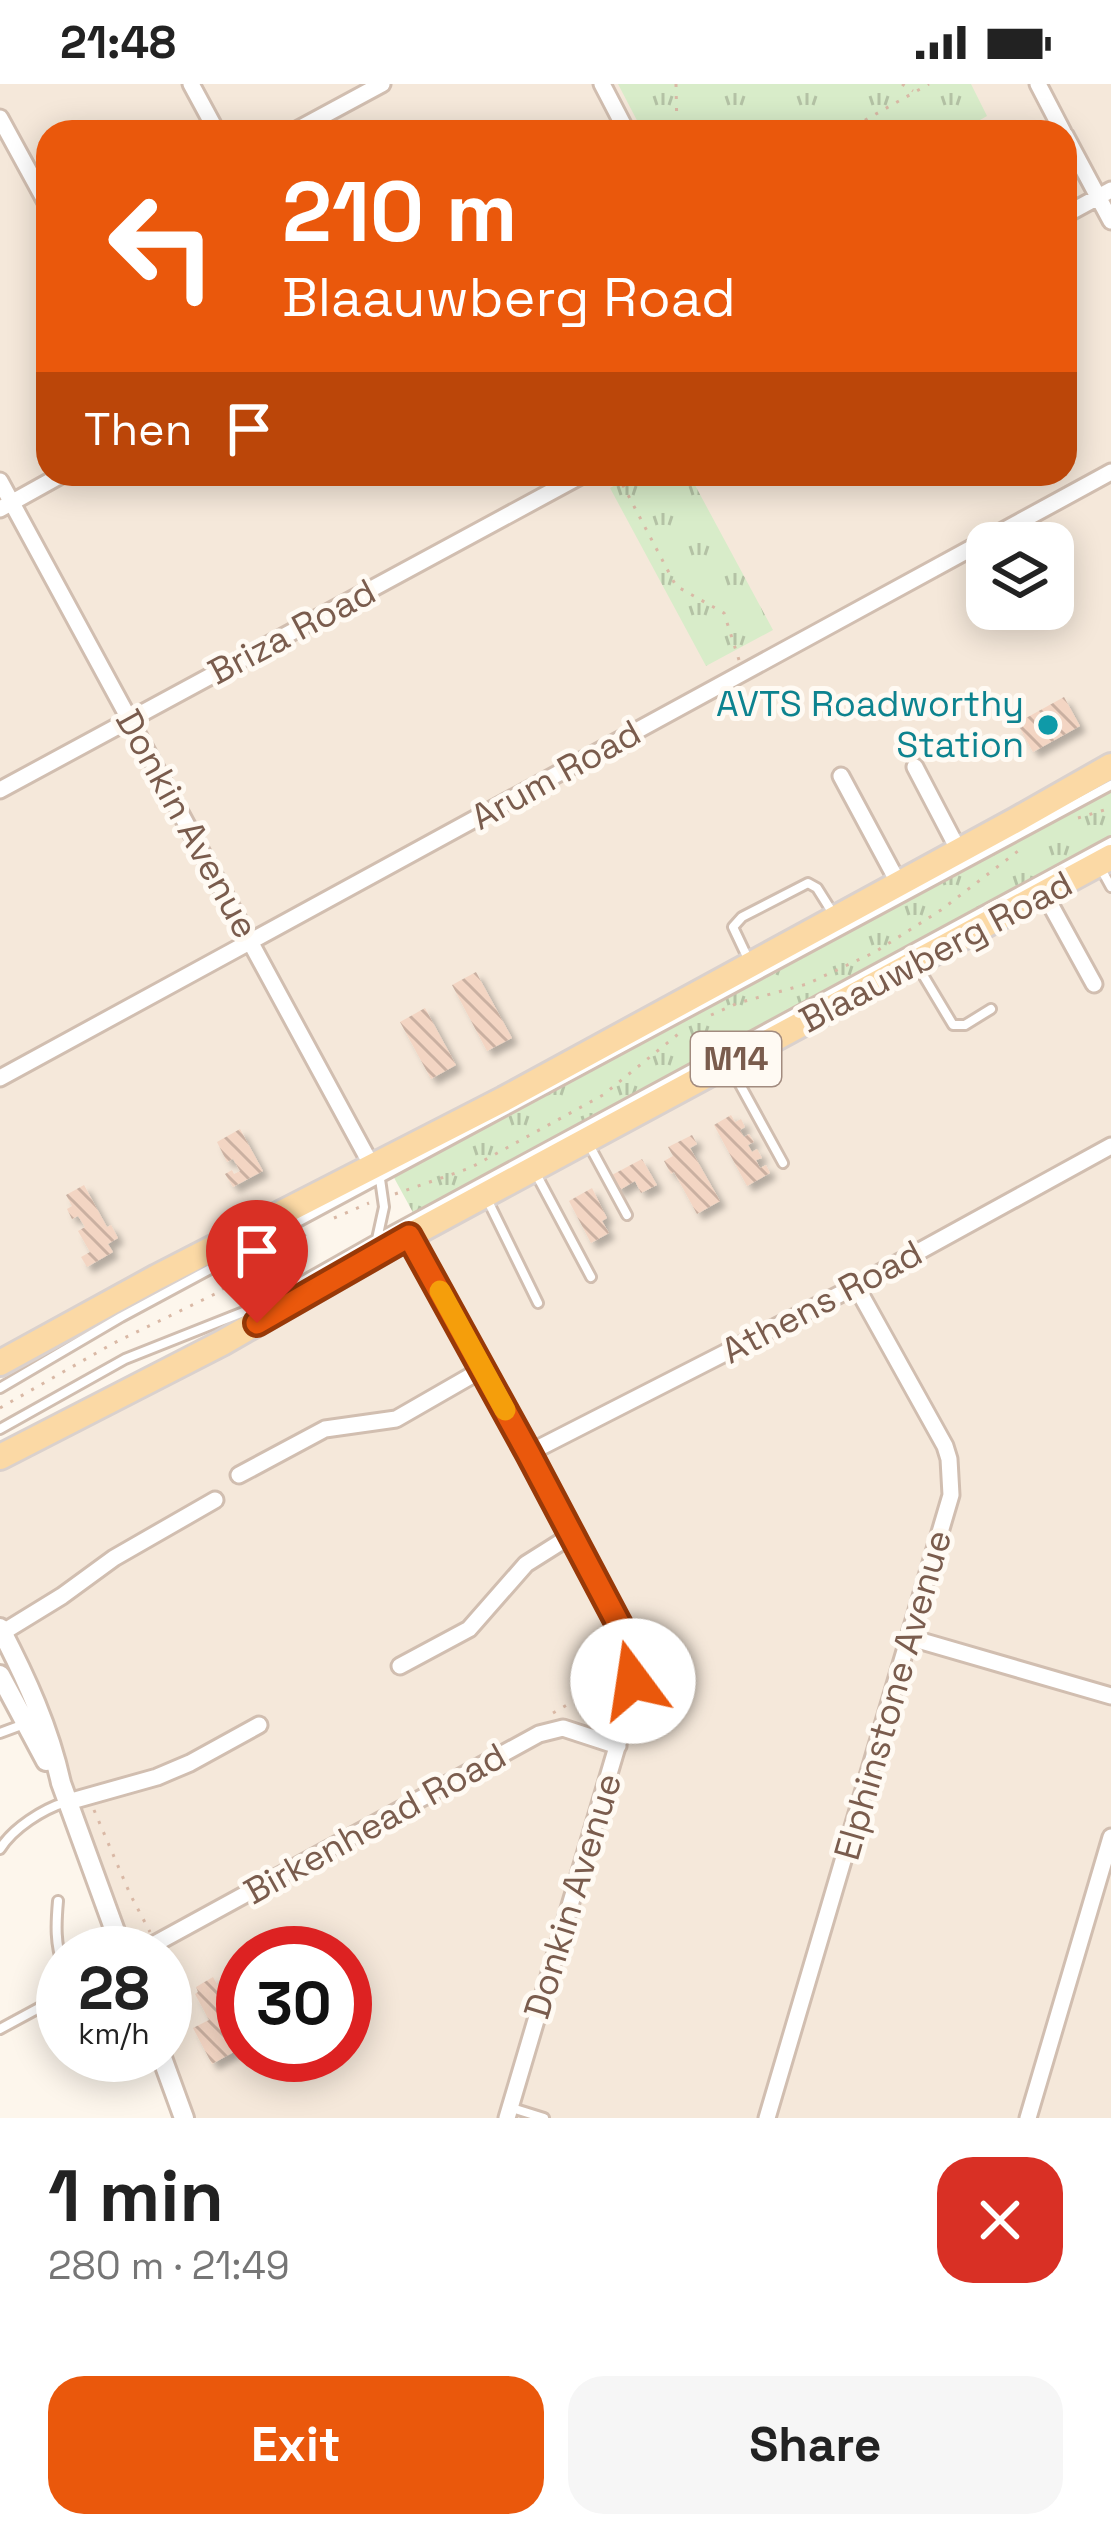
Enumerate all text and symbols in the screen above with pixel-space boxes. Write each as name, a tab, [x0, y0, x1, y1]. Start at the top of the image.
text: 21:48	[60, 14, 176, 71]
text: 210 m	[282, 158, 517, 266]
icon: left	[84, 168, 240, 324]
text: Blaauwberg Road	[282, 263, 736, 332]
icon: arrive	[216, 396, 282, 462]
text: Then	[84, 401, 192, 458]
map controls	[966, 522, 1074, 630]
button: layers	[966, 522, 1074, 630]
street label: Briza Road	[200, 569, 384, 695]
place label: AVTS Roadworthy Station	[716, 681, 1024, 768]
street label: Donkin Avenue	[105, 702, 269, 946]
street label: Arum Road	[463, 710, 649, 840]
marker: AVTS Roadworthy Station	[1035, 712, 1061, 738]
street label: Blaauwberg Road	[792, 861, 1080, 1043]
road number: M14	[691, 1032, 781, 1086]
pin	[206, 1200, 308, 1323]
icon: arrive	[224, 1218, 290, 1284]
street label: Athens Road	[714, 1230, 930, 1374]
street label: Elphinstone Avenue	[824, 1525, 962, 1865]
position arrow	[570, 1618, 696, 1744]
street label: Birkenhead Road	[236, 1733, 514, 1915]
street label: Donkin Avenue	[514, 1768, 632, 2024]
speed limit sign: 30	[216, 1926, 372, 2082]
text: 28	[78, 1950, 150, 2027]
text: km/h	[78, 2014, 150, 2053]
text: 1 min	[48, 2150, 224, 2242]
button: close	[937, 2157, 1063, 2283]
text: 280 m · 21:49	[48, 2241, 290, 2290]
button: Exit	[48, 2376, 544, 2514]
button: Share	[568, 2376, 1063, 2514]

